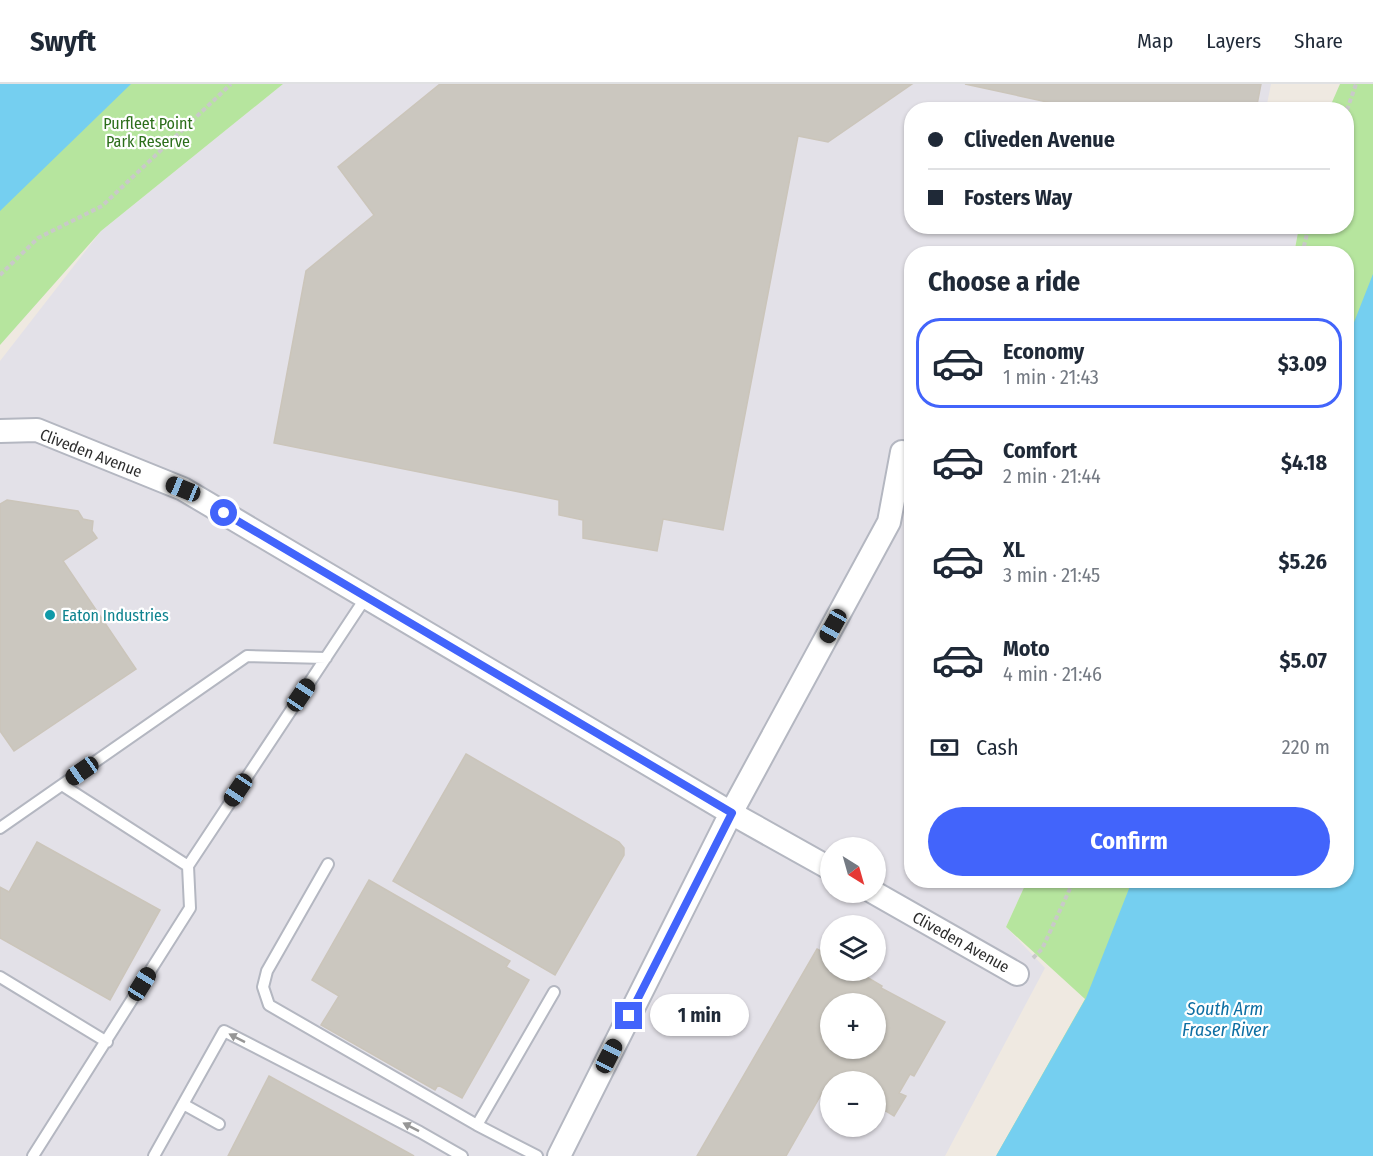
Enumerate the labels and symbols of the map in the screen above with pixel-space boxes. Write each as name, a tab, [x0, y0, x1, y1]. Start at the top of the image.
park label: Purfleet Point Park Reserve	[103, 114, 193, 151]
street label: Cliveden Avenue	[37, 425, 145, 481]
car	[163, 474, 203, 504]
route start	[210, 499, 237, 526]
place label: Eaton Industries	[62, 606, 169, 625]
car	[816, 606, 850, 646]
marker: Eaton Industries	[43, 608, 57, 622]
car	[283, 675, 319, 715]
car	[62, 753, 102, 789]
car	[220, 770, 256, 810]
north arrow	[820, 837, 886, 903]
street label: Cliveden Avenue	[909, 908, 1013, 977]
car	[125, 964, 159, 1004]
callout: 1 min	[650, 995, 749, 1037]
water label: South Arm Fraser River	[1182, 998, 1269, 1041]
route end	[615, 1002, 642, 1029]
one-way arrow	[229, 1033, 246, 1043]
car	[593, 1036, 625, 1076]
one-way arrow	[402, 1122, 419, 1132]

